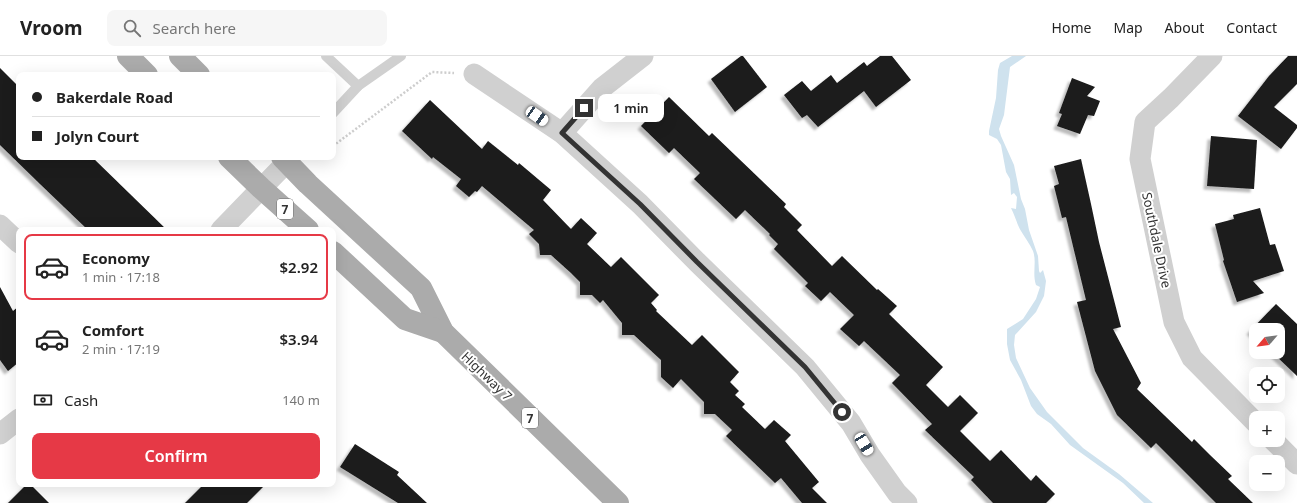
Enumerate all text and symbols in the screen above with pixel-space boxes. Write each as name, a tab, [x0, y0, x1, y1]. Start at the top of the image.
search box	[107, 10, 387, 46]
text: Vroom	[20, 15, 83, 41]
icon: search	[121, 17, 143, 39]
text: Search here	[153, 18, 236, 38]
text: Home	[1052, 18, 1091, 37]
text: Map	[1113, 18, 1143, 37]
text: About	[1165, 18, 1204, 37]
text: Contact	[1226, 18, 1277, 37]
text: Bakerdale Road	[56, 87, 173, 107]
callout: 1 min	[598, 94, 664, 122]
route end	[575, 99, 593, 117]
text: 1 min	[613, 99, 649, 117]
car	[524, 104, 550, 128]
text: Jolyn Court	[56, 126, 139, 146]
street label: Southdale Drive	[1138, 191, 1176, 289]
road number: 7	[277, 199, 293, 219]
text: Economy	[82, 248, 150, 268]
icon: car	[34, 249, 70, 285]
text: $2.92	[280, 257, 318, 277]
text: 1 min · 17:18	[82, 268, 160, 286]
text: Comfort	[82, 320, 144, 340]
icon: car	[34, 321, 70, 357]
north arrow	[1249, 323, 1285, 359]
map controls	[1249, 323, 1285, 491]
text: $3.94	[280, 329, 318, 349]
text: 2 min · 17:19	[82, 340, 160, 358]
street label: Highway 7	[458, 347, 516, 405]
button: locate	[1249, 367, 1285, 403]
icon: cash	[32, 389, 54, 411]
text: Cash	[64, 390, 98, 410]
text: 140 m	[282, 391, 320, 409]
route start	[833, 403, 851, 421]
road number: 7	[522, 408, 538, 428]
button: +	[1249, 411, 1285, 447]
car	[853, 431, 875, 457]
button: Confirm	[32, 433, 320, 479]
button: −	[1249, 455, 1285, 491]

